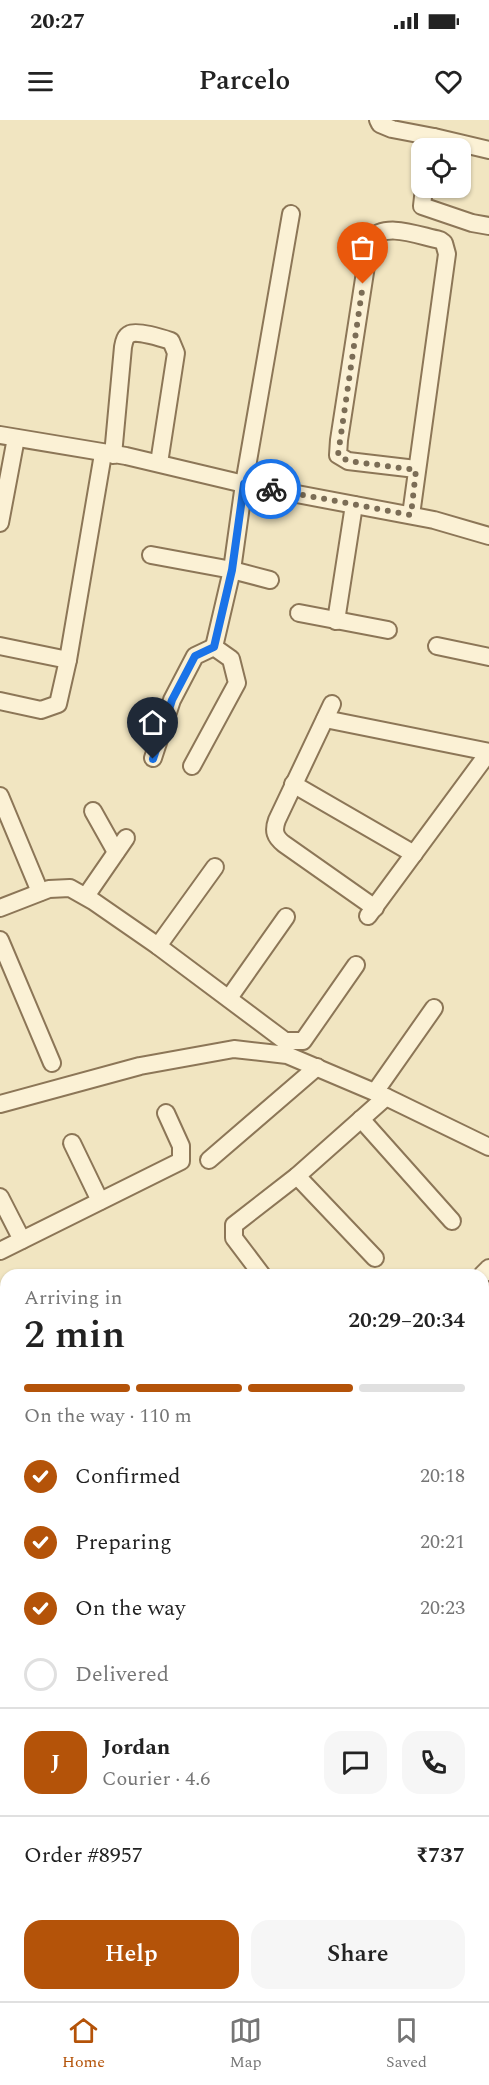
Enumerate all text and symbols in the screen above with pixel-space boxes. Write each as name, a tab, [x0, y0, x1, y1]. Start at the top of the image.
text: 20:27	[30, 5, 85, 38]
text: Parcelo	[199, 60, 290, 102]
icon: menu	[24, 65, 57, 98]
icon: heart	[432, 65, 465, 98]
map controls	[411, 138, 471, 198]
button: locate	[411, 138, 471, 198]
pin	[337, 222, 388, 284]
icon: bag	[346, 231, 379, 264]
courier	[241, 459, 301, 519]
icon: bike	[255, 473, 288, 506]
pin	[127, 697, 178, 759]
icon: home	[136, 706, 169, 739]
text: Arriving in	[24, 1283, 122, 1313]
text: 20:29–20:34	[348, 1304, 465, 1337]
text: 2 min	[24, 1306, 125, 1365]
text: On the way · 110 m	[24, 1401, 192, 1431]
icon: check	[24, 1460, 57, 1493]
text: Confirmed	[75, 1460, 181, 1493]
text: 20:18	[420, 1461, 465, 1491]
icon: check	[24, 1526, 57, 1559]
text: Preparing	[75, 1526, 172, 1559]
text: 20:21	[420, 1527, 465, 1557]
icon: check	[24, 1592, 57, 1625]
text: On the way	[75, 1592, 186, 1625]
text: 20:23	[420, 1593, 465, 1623]
text: Delivered	[75, 1658, 169, 1691]
text: Jordan	[102, 1731, 170, 1764]
button: chat	[324, 1731, 387, 1794]
button: phone	[402, 1731, 465, 1794]
text: J	[51, 1746, 60, 1779]
text: Courier · 4.6	[102, 1764, 210, 1794]
text: Order #8957	[24, 1839, 143, 1872]
text: ₹737	[416, 1839, 465, 1872]
button: Help	[24, 1920, 239, 1989]
button: Share	[251, 1920, 465, 1989]
tab: Home	[62, 2014, 105, 2074]
tab: Map	[229, 2014, 262, 2074]
tab: Saved	[386, 2014, 427, 2074]

